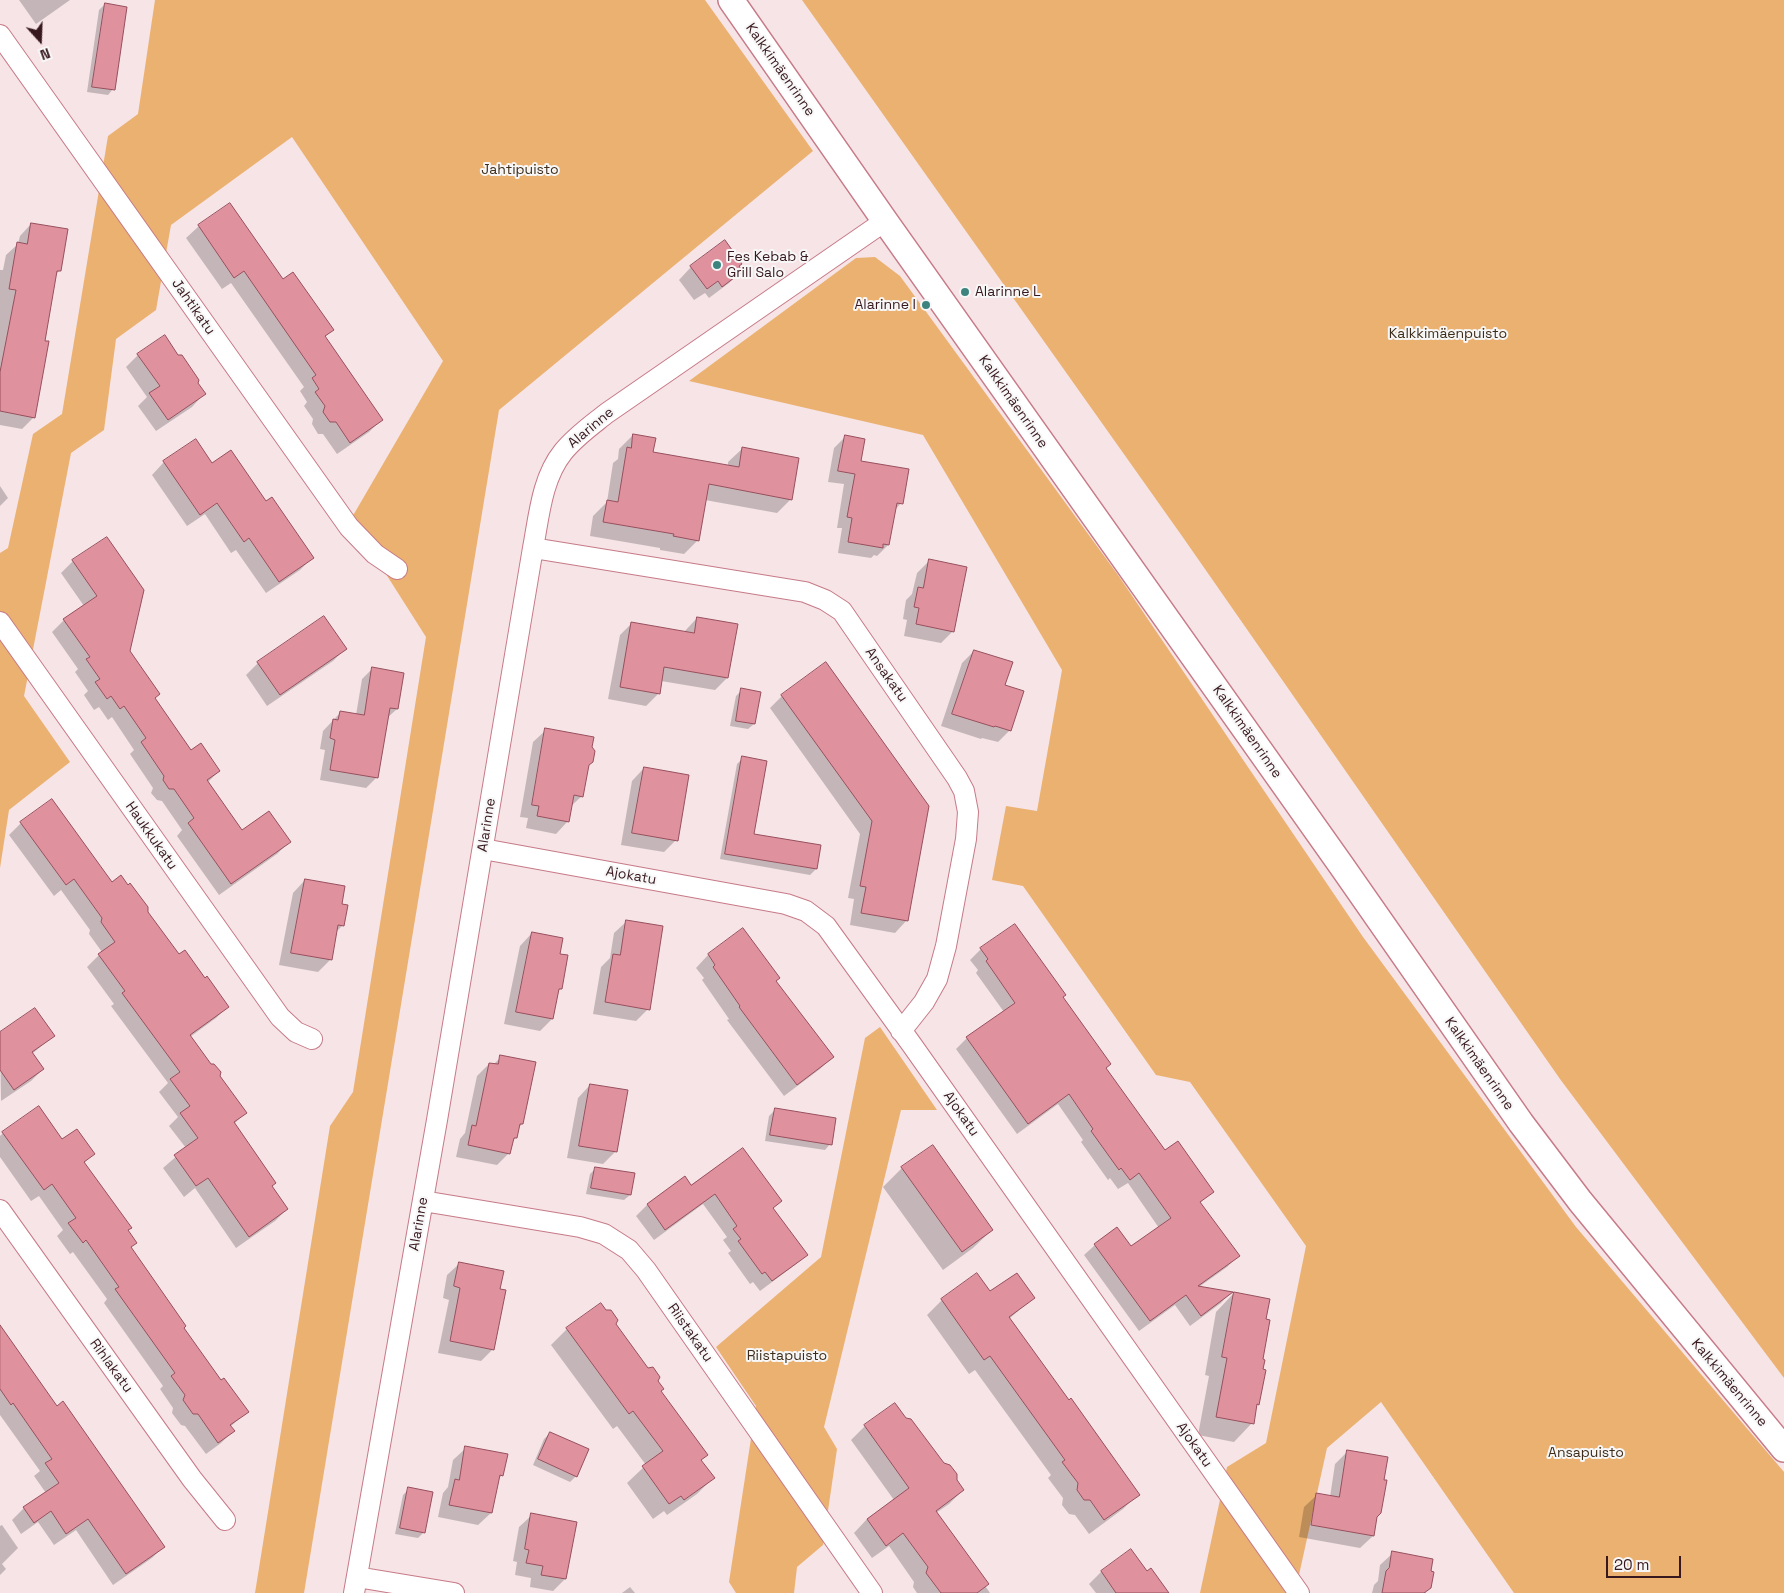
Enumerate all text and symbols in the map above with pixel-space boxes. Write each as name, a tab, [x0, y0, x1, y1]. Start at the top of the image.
north arrow	[15, 15, 65, 65]
street label: Kalkkimäenrinne	[742, 20, 818, 120]
text: N	[38, 44, 53, 64]
park label: Jahtipuisto	[481, 162, 559, 178]
place label: Fes Kebab & Grill Salo	[727, 249, 808, 282]
marker: Fes Kebab & Grill Salo	[711, 259, 723, 271]
street label: Jahtikatu	[168, 276, 218, 338]
place label: Alarinne L	[975, 284, 1041, 300]
marker: Alarinne L	[959, 286, 971, 298]
place label: Alarinne I	[855, 297, 916, 313]
marker: Alarinne I	[920, 299, 932, 311]
park label: Kalkkimäenpuisto	[1389, 326, 1507, 342]
street label: Kalkkimäenrinne	[975, 352, 1051, 452]
street label: Alarinne	[565, 404, 617, 452]
street label: Ansakatu	[861, 644, 911, 706]
street label: Kalkkimäenrinne	[1209, 682, 1285, 782]
street label: Alarinne	[474, 797, 500, 853]
street label: Haukkukatu	[121, 799, 181, 873]
street label: Ajokatu	[604, 863, 658, 889]
street label: Kalkkimäenrinne	[1441, 1014, 1517, 1114]
street label: Ajokatu	[940, 1088, 982, 1140]
street label: Alarinne	[406, 1196, 432, 1252]
street label: Riistakatu	[664, 1301, 716, 1365]
street label: Rihlakatu	[86, 1336, 136, 1396]
street label: Kalkkimäenrinne	[1687, 1336, 1771, 1430]
park label: Riistapuisto	[747, 1348, 827, 1364]
street label: Ajokatu	[1173, 1419, 1215, 1471]
park label: Ansapuisto	[1548, 1445, 1624, 1461]
scale bar	[1609, 1546, 1684, 1578]
text: 20 m	[1614, 1555, 1649, 1574]

